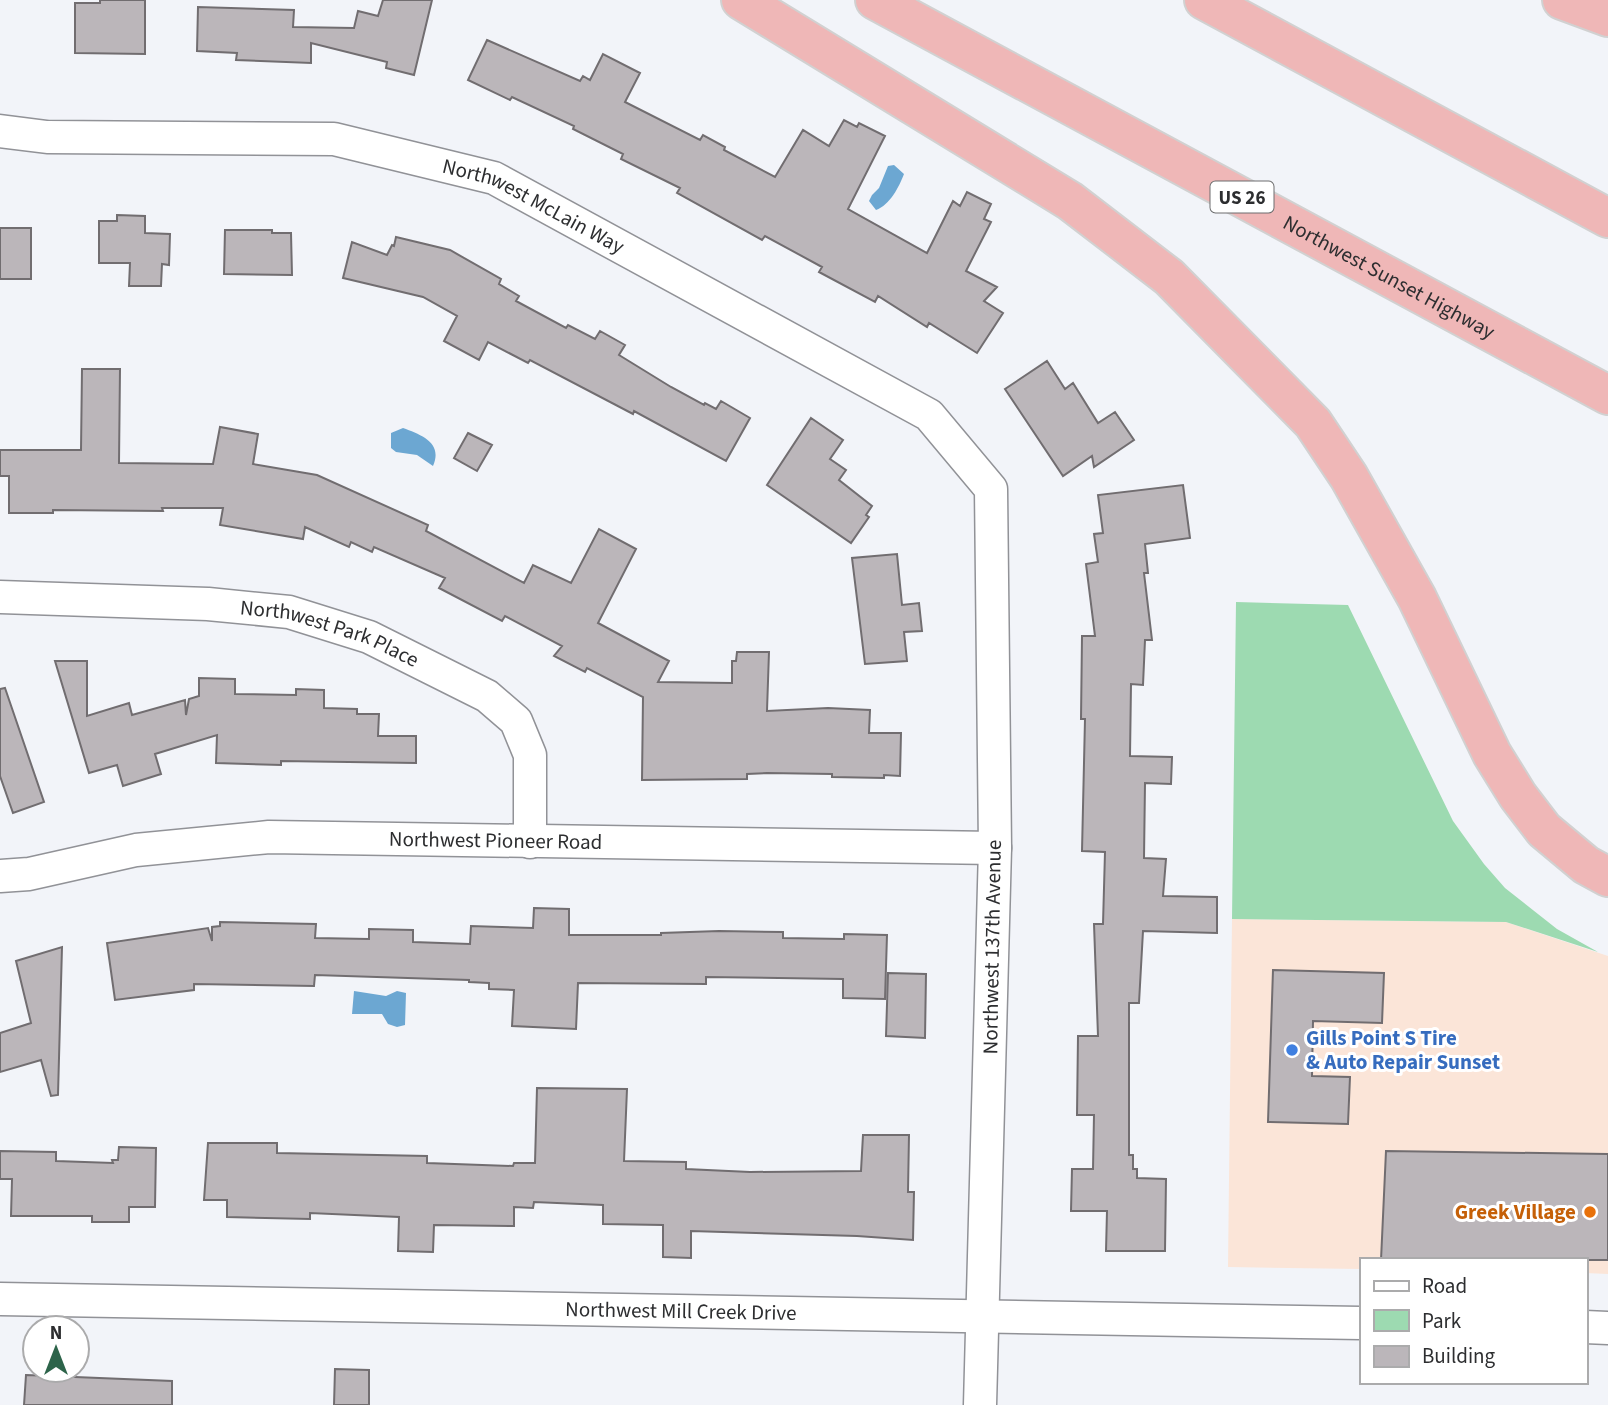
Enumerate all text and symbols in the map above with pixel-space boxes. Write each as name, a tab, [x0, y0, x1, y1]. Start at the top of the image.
street label: Northwest McLain Way	[439, 151, 630, 261]
road number: US 26	[1210, 182, 1274, 212]
street label: Northwest Sunset Highway	[1278, 208, 1501, 346]
street label: Northwest Park Place	[239, 592, 424, 675]
street label: Northwest Pioneer Road	[389, 824, 603, 857]
street label: Northwest 137th Avenue	[975, 839, 1009, 1055]
place label: Gills Point S Tire & Auto Repair Sunset	[1306, 1023, 1500, 1077]
marker: Gills Point S Tire & Auto Repair Sunset	[1284, 1042, 1300, 1058]
place label: Greek Village	[1455, 1197, 1576, 1227]
marker: Greek Village	[1582, 1204, 1598, 1220]
legend	[1360, 1258, 1587, 1384]
text: Road	[1422, 1271, 1467, 1301]
street label: Northwest Mill Creek Drive	[565, 1294, 797, 1328]
text: Park	[1422, 1306, 1462, 1336]
north arrow	[21, 1314, 91, 1384]
text: N	[50, 1320, 62, 1347]
text: Building	[1422, 1341, 1496, 1371]

